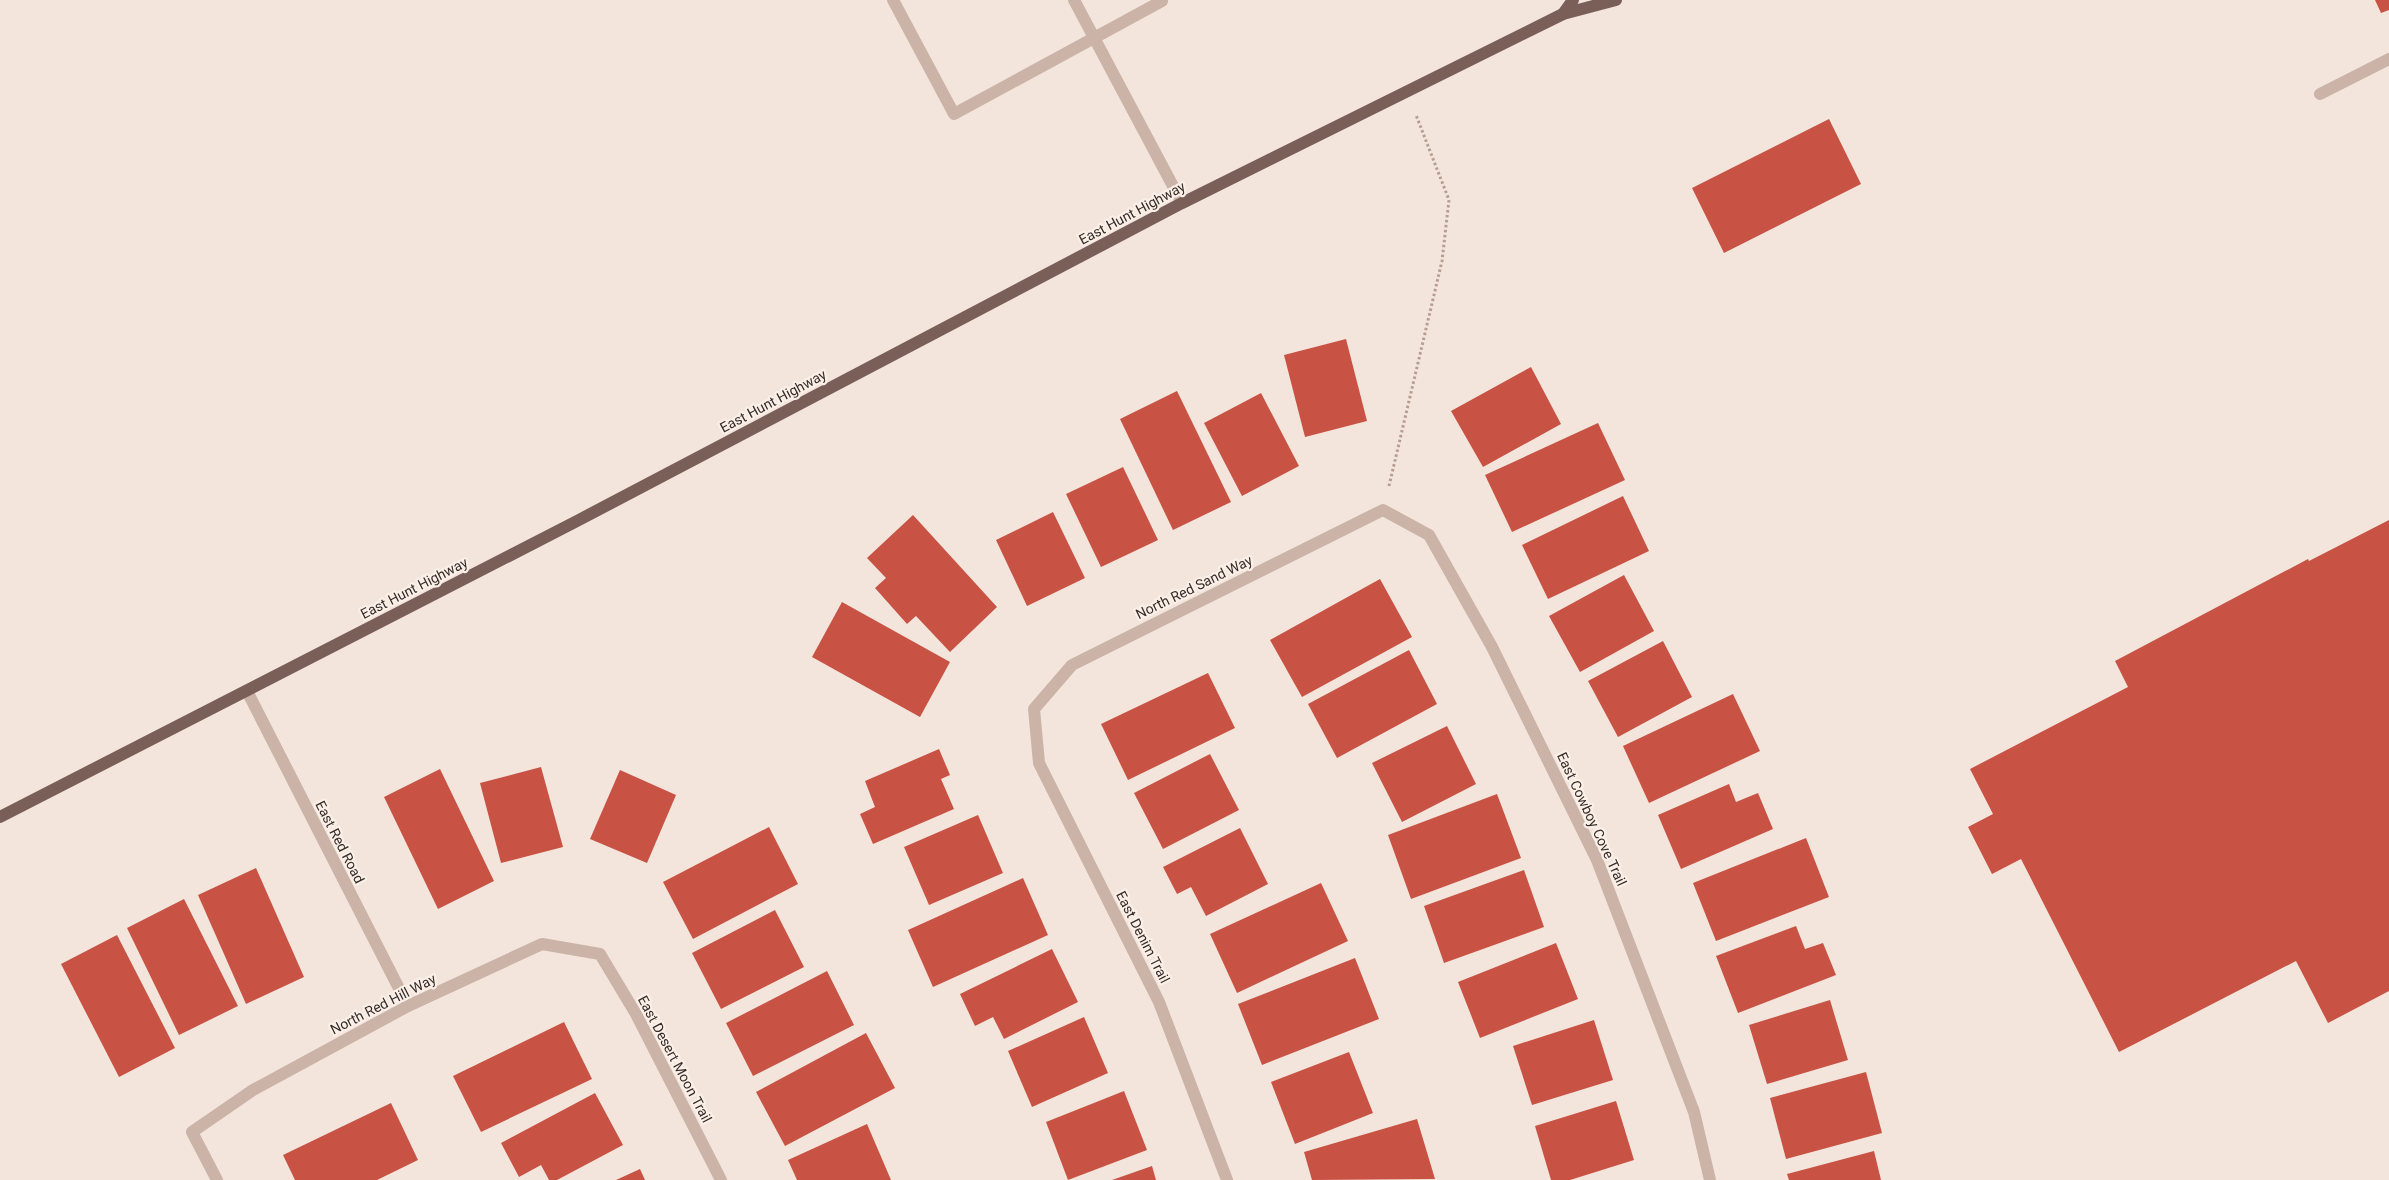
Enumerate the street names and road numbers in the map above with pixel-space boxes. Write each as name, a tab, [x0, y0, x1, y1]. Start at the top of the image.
street label: East Hunt Highway	[1076, 178, 1188, 248]
street label: East Hunt Highway	[717, 366, 829, 436]
street label: North Red Sand Way	[1133, 552, 1255, 622]
street label: East Hunt Highway	[358, 554, 471, 622]
street label: East Cowboy Cove Trail	[1554, 750, 1630, 888]
street label: East Red Road	[312, 798, 368, 886]
street label: East Denim Trail	[1113, 888, 1173, 986]
street label: North Red Hill Way	[328, 970, 439, 1038]
street label: East Desert Moon Trail	[635, 993, 715, 1125]

